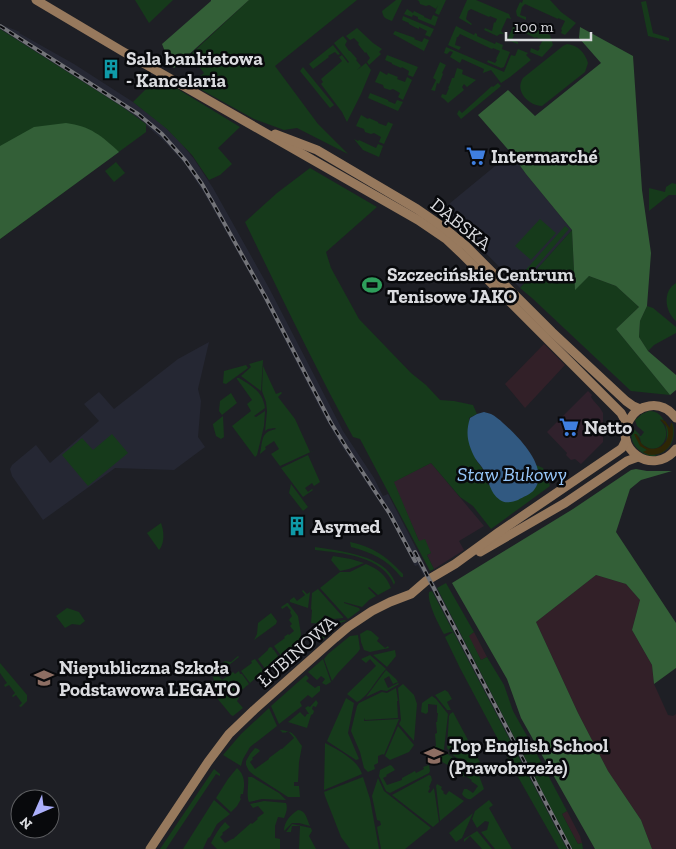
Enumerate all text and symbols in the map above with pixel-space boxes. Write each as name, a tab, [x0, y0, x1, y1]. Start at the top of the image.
scale bar	[506, 10, 591, 42]
text: 100 m	[514, 18, 553, 36]
place label: Sala bankietowa - Kancelaria	[126, 47, 263, 92]
building icon: Sala bankietowa - Kancelaria	[100, 58, 122, 80]
supermarket icon: Intermarché	[465, 145, 487, 167]
place label: Intermarché	[491, 145, 598, 168]
street label: DĄBSKA	[426, 193, 496, 256]
place label: Szczecińskie Centrum Tenisowe JAKO	[387, 263, 574, 308]
sports icon: Szczecińskie Centrum Tenisowe JAKO	[361, 274, 383, 296]
supermarket icon: Netto	[558, 416, 580, 438]
place label: Netto	[584, 416, 632, 439]
water label: Staw Bukowy	[457, 462, 567, 486]
building icon: Asymed	[286, 515, 308, 537]
place label: Asymed	[312, 515, 381, 538]
street label: ŁUBINOWA	[253, 610, 342, 692]
place label: Niepubliczna Szkoła Podstawowa LEGATO	[59, 656, 241, 701]
school or university icon: Niepubliczna Szkoła Podstawowa LEGATO	[33, 667, 55, 689]
place label: Top English School (Prawobrzeże)	[449, 734, 609, 779]
school or university icon: Top English School (Prawobrzeże)	[423, 745, 445, 767]
north arrow	[10, 789, 60, 839]
text: N	[16, 813, 36, 833]

